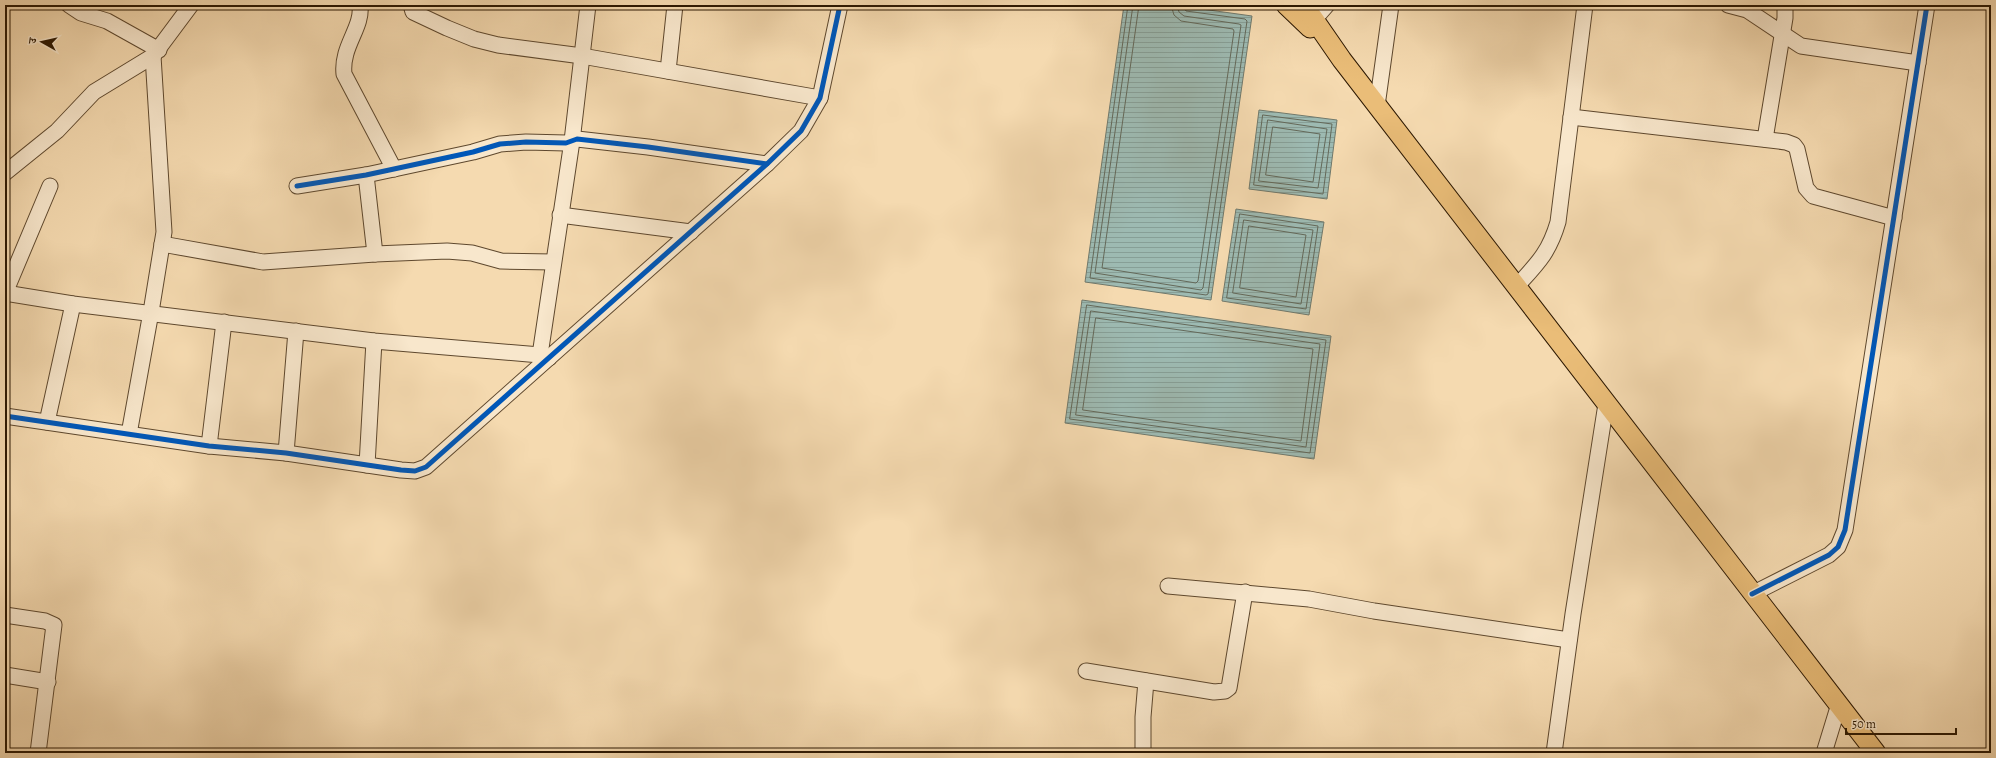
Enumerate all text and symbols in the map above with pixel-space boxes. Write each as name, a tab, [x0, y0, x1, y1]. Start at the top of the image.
north arrow	[22, 22, 62, 62]
text: उ	[25, 35, 41, 45]
scale bar	[1846, 710, 1956, 736]
text: 50 m	[1852, 716, 1876, 732]

